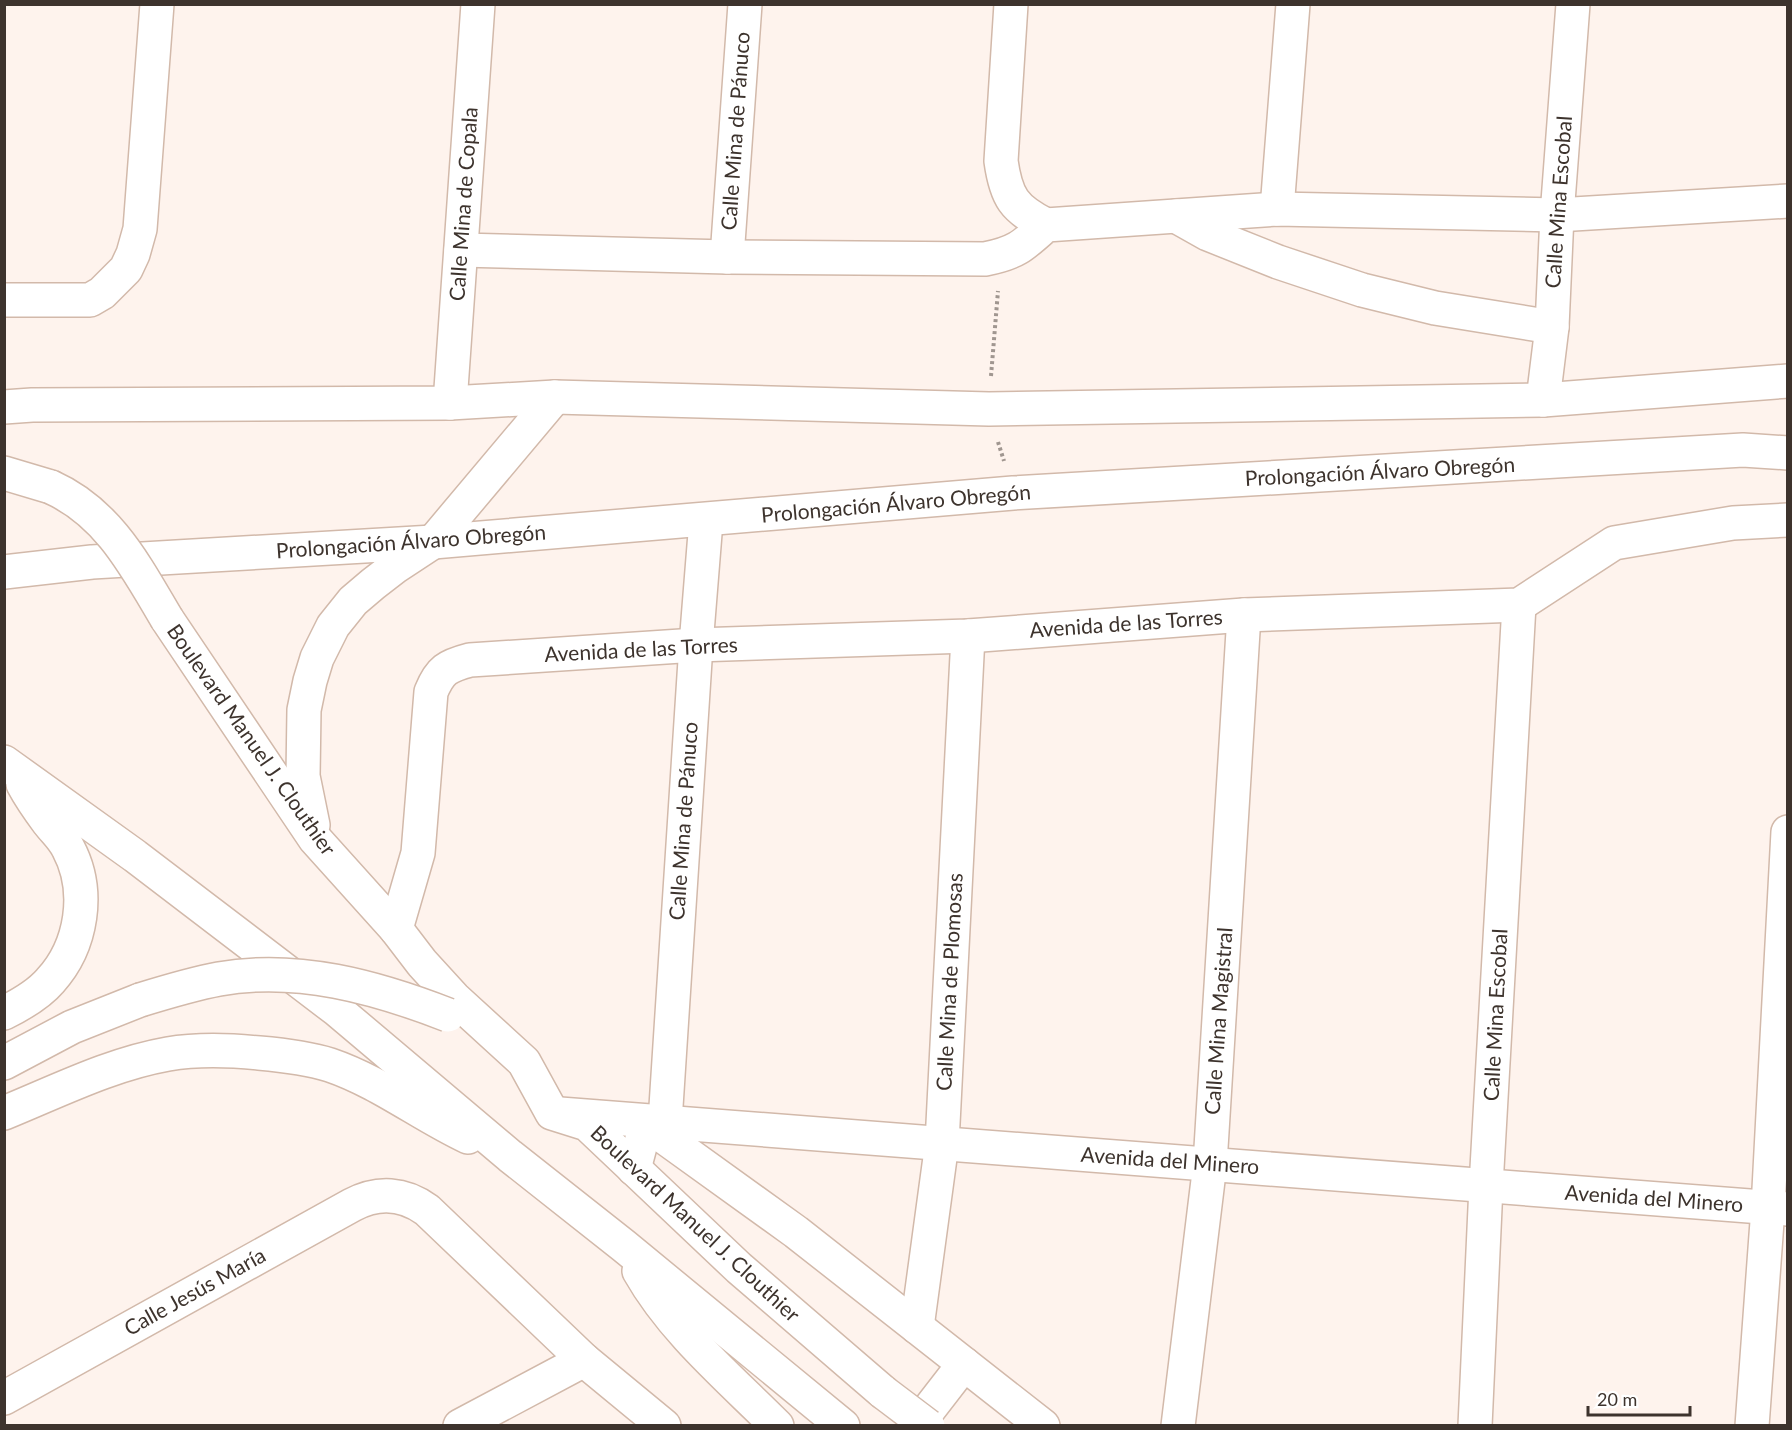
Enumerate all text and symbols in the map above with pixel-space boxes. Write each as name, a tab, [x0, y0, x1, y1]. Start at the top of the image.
street label: Calle Mina de Pánuco	[715, 31, 754, 231]
street label: Calle Mina de Copala	[443, 106, 482, 302]
street label: Calle Mina Escobal	[1539, 115, 1576, 289]
street label: Prolongación Álvaro Obregón	[1244, 451, 1516, 490]
street label: Prolongación Álvaro Obregón	[760, 478, 1032, 527]
street label: Prolongación Álvaro Obregón	[275, 519, 547, 562]
street label: Avenida de las Torres	[1028, 603, 1223, 642]
street label: Boulevard Manuel J. Clouthier	[163, 619, 342, 860]
street label: Avenida de las Torres	[544, 631, 738, 666]
street label: Calle Mina de Pánuco	[663, 721, 702, 921]
street label: Calle Mina de Plomosas	[930, 872, 967, 1092]
street label: Calle Mina Magistral	[1198, 926, 1237, 1115]
street label: Calle Mina Escobal	[1477, 928, 1512, 1102]
street label: Boulevard Manuel J. Clouthier	[586, 1119, 806, 1327]
street label: Avenida del Minero	[1080, 1141, 1260, 1178]
street label: Avenida del Minero	[1564, 1179, 1744, 1216]
street label: Calle Jesús María	[119, 1241, 269, 1340]
scale bar	[1588, 1379, 1690, 1417]
text: 20 m	[1597, 1388, 1637, 1410]

